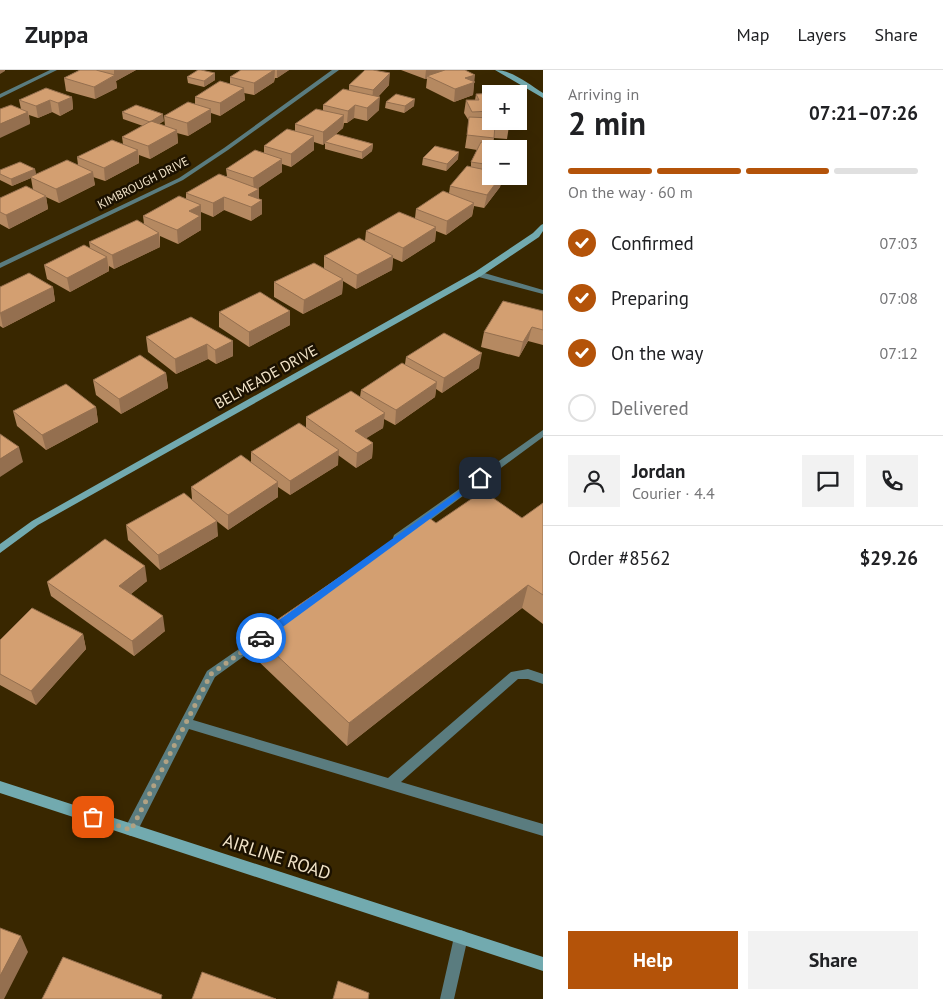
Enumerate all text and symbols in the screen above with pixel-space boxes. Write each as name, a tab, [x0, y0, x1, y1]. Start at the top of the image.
text: Zuppa	[25, 19, 88, 50]
text: Map	[737, 23, 769, 46]
text: Layers	[797, 23, 846, 46]
text: Share	[874, 23, 918, 46]
text: Arriving in	[568, 84, 639, 104]
map controls	[482, 85, 527, 185]
button: +	[482, 85, 527, 130]
text: 07:21–07:26	[809, 101, 918, 125]
text: 2 min	[568, 102, 646, 144]
button: −	[482, 140, 527, 185]
street label: KIMBROUGH DRIVE	[95, 153, 191, 212]
text: On the way · 60 m	[568, 182, 693, 202]
icon: check	[568, 229, 596, 257]
text: Confirmed	[611, 231, 694, 255]
text: 07:03	[880, 233, 918, 253]
icon: check	[568, 284, 596, 312]
text: Preparing	[611, 286, 689, 310]
text: 07:08	[880, 288, 918, 308]
icon: check	[568, 339, 596, 367]
street label: BELMEADE DRIVE	[211, 340, 321, 413]
text: On the way	[611, 341, 703, 365]
text: 07:12	[880, 343, 918, 363]
text: Delivered	[611, 396, 689, 420]
button: person	[568, 455, 620, 507]
button: chat	[802, 455, 854, 507]
button: phone	[866, 455, 918, 507]
pin	[459, 457, 501, 499]
text: Jordan	[632, 459, 685, 483]
icon: home	[466, 464, 494, 492]
text: Courier · 4.4	[632, 483, 715, 503]
text: Order #8562	[568, 546, 671, 570]
text: $29.26	[859, 546, 918, 570]
courier	[236, 613, 286, 663]
icon: car	[247, 624, 275, 652]
pin	[72, 796, 114, 838]
icon: bag	[79, 803, 107, 831]
street label: AIRLINE ROAD	[220, 828, 334, 885]
button: Help	[568, 931, 738, 989]
button: Share	[748, 931, 918, 989]

